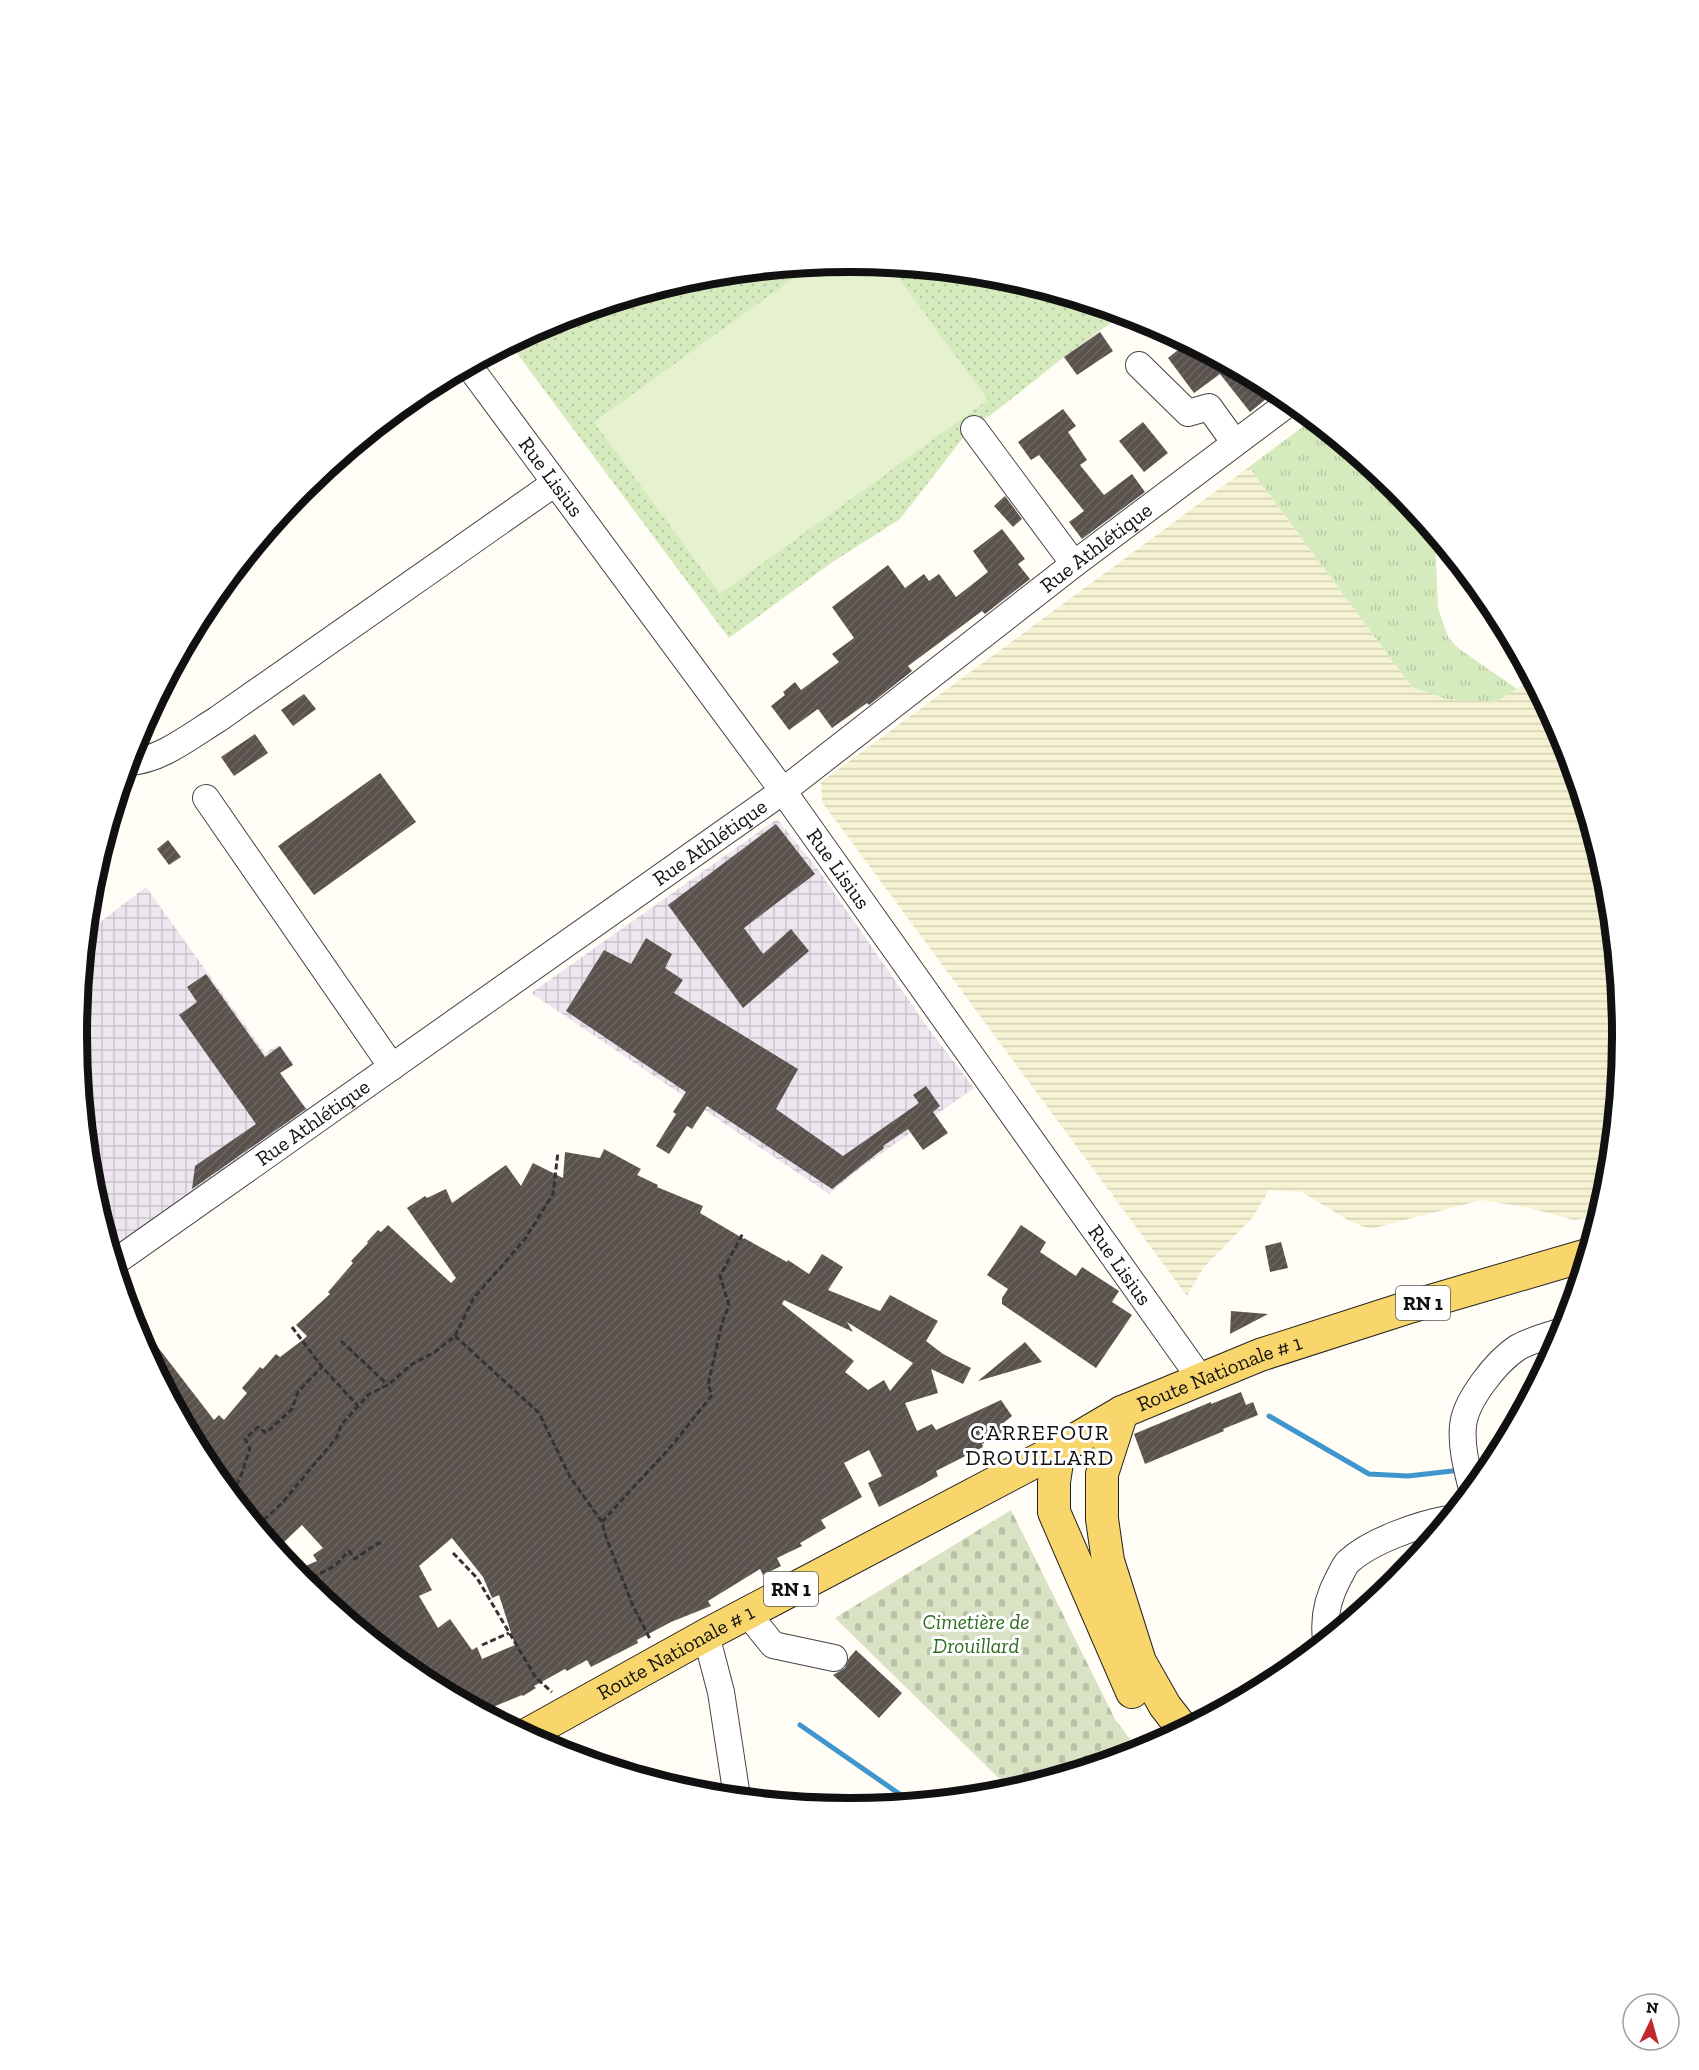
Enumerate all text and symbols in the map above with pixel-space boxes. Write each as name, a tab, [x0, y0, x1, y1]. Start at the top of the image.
street label: Rue Lisius	[514, 432, 589, 521]
street label: Rue Athlétique	[1035, 497, 1157, 598]
street label: Rue Athlétique	[648, 793, 772, 891]
street label: Rue Lisius	[802, 824, 876, 914]
street label: Rue Athlétique	[251, 1073, 374, 1171]
street label: Rue Lisius	[1083, 1220, 1157, 1310]
road number: RN 1	[1396, 1286, 1450, 1320]
street label: Route Nationale # 1	[1133, 1329, 1305, 1416]
district label: CARREFOUR DROUILLARD	[965, 1419, 1115, 1471]
road number: RN 1	[764, 1572, 818, 1606]
street label: Route Nationale # 1	[593, 1599, 758, 1705]
park label: Cimetière de Drouillard	[923, 1609, 1029, 1658]
north arrow	[1621, 1992, 1681, 2052]
text: N	[1645, 1998, 1659, 2018]

